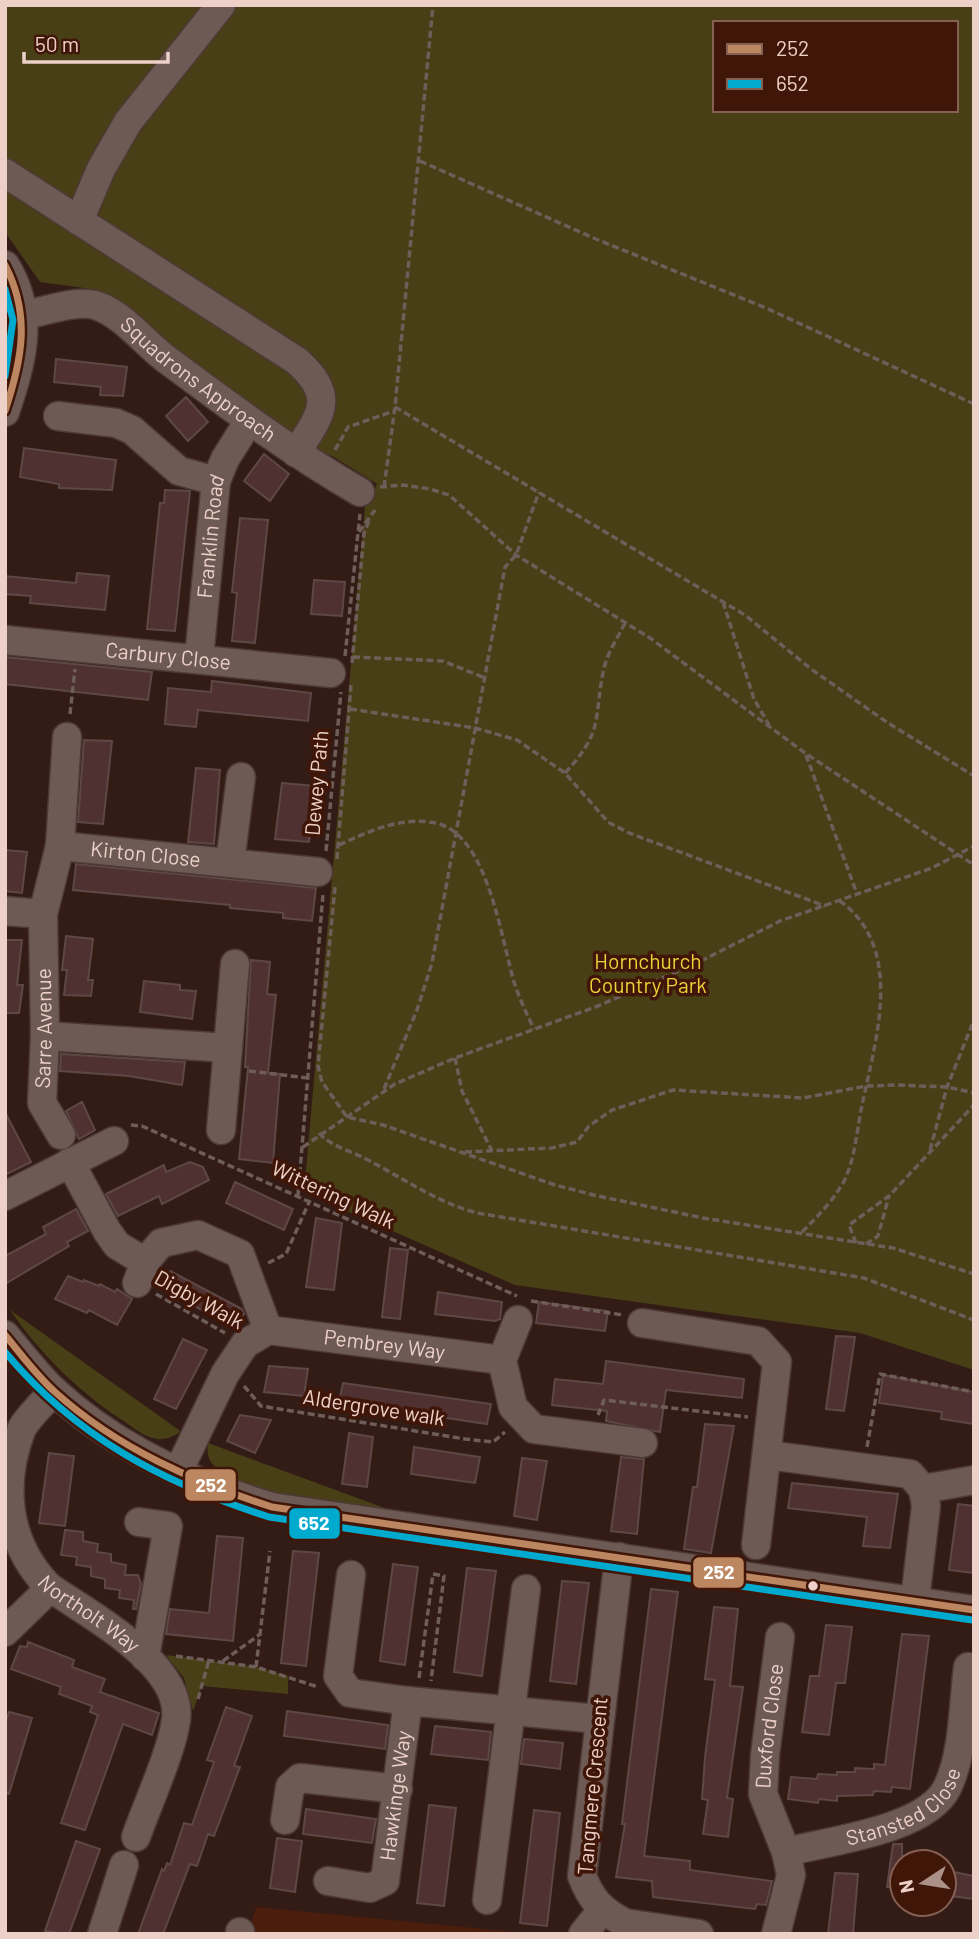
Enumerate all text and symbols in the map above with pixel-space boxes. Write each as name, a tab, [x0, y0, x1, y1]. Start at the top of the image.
scale bar	[24, 21, 168, 65]
legend	[713, 21, 958, 112]
text: 50 m	[35, 31, 79, 56]
text: 252	[776, 35, 809, 60]
text: 652	[776, 70, 809, 95]
street label: Squadrons Approach	[116, 310, 282, 446]
street label: Franklin Road	[191, 470, 229, 599]
street label: Carbury Close	[104, 636, 232, 674]
street label: Dewey Path	[298, 729, 333, 836]
street label: Kirton Close	[89, 835, 202, 871]
park label: Hornchurch Country Park	[589, 948, 707, 997]
street label: Sarre Avenue	[29, 968, 56, 1089]
street label: Wittering Walk	[268, 1154, 399, 1233]
street label: Digby Walk	[151, 1264, 249, 1333]
street label: Pembrey Way	[322, 1323, 447, 1364]
street label: Aldergrove walk	[301, 1383, 447, 1430]
line badge: 252	[184, 1468, 237, 1502]
text: 252	[195, 1473, 227, 1496]
line badge: 652	[288, 1507, 341, 1540]
text: 652	[298, 1511, 330, 1534]
line badge: 252	[692, 1556, 745, 1589]
text: 252	[703, 1560, 735, 1583]
street label: Northolt Way	[33, 1569, 146, 1657]
unlabelled marker	[806, 1579, 820, 1593]
street label: Duxford Close	[749, 1662, 788, 1789]
street label: Tangmere Crescent	[571, 1696, 612, 1876]
street label: Hawkinge Way	[374, 1729, 415, 1862]
street label: Stansted Close	[843, 1764, 965, 1850]
north arrow	[888, 1848, 958, 1918]
text: N	[893, 1878, 918, 1895]

